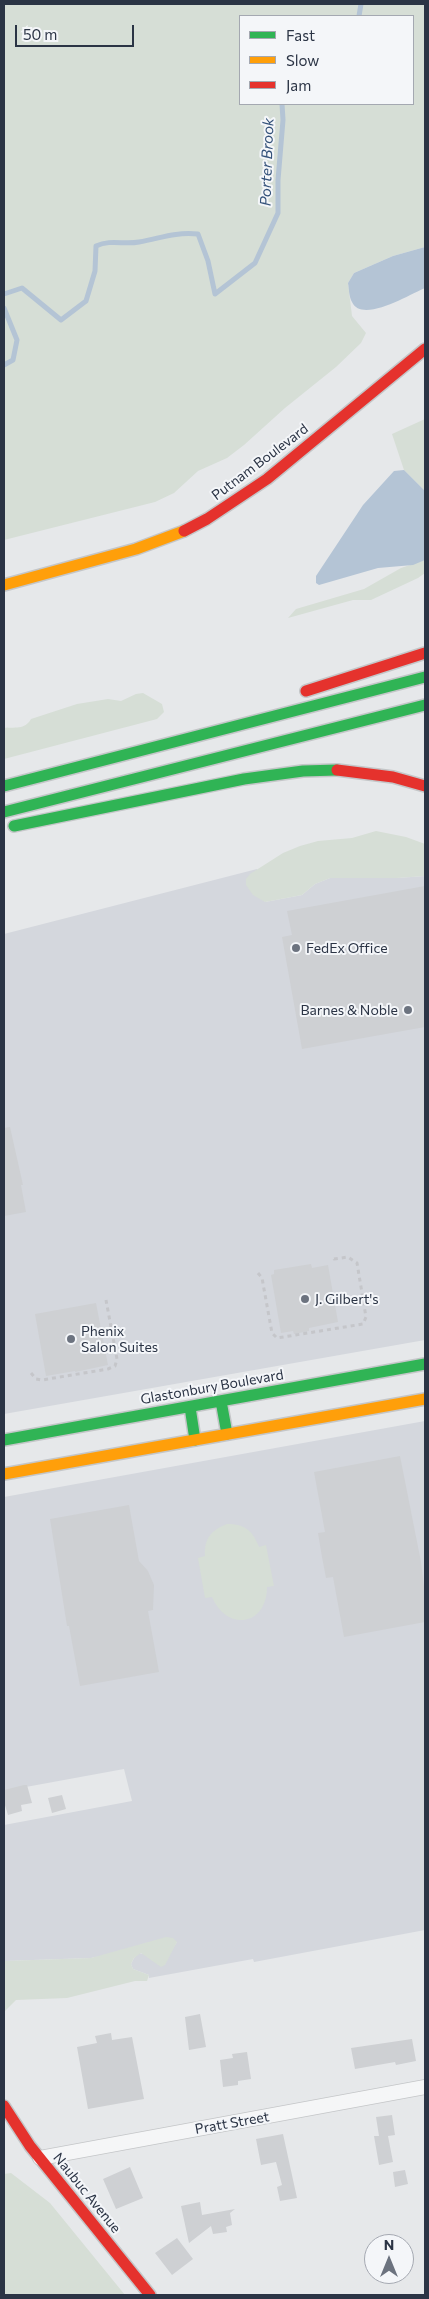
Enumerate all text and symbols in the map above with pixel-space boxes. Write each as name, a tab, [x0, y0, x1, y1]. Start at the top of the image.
scale bar	[18, 15, 136, 47]
legend	[239, 15, 414, 105]
text: 50 m	[23, 25, 57, 43]
text: Fast	[286, 26, 315, 44]
text: Slow	[286, 51, 319, 69]
text: Jam	[286, 76, 311, 94]
water label: Porter Brook	[256, 118, 278, 206]
street label: Putnam Boulevard	[208, 420, 312, 504]
place label: FedEx Office	[306, 940, 388, 956]
marker: FedEx Office	[290, 942, 302, 954]
place label: Barnes & Noble	[300, 1002, 398, 1018]
marker: Barnes & Noble	[402, 1004, 414, 1016]
place label: J. Gilbert's	[315, 1291, 379, 1307]
marker: J. Gilbert's	[299, 1293, 311, 1305]
place label: Phenix Salon Suites	[81, 1323, 158, 1355]
marker: Phenix Salon Suites	[65, 1333, 77, 1345]
street label: Glastonbury Boulevard	[139, 1366, 285, 1408]
street label: Pratt Street	[193, 2108, 271, 2138]
street label: Naubuc Avenue	[50, 2150, 124, 2236]
north arrow	[364, 2234, 414, 2284]
text: N	[384, 2236, 394, 2253]

